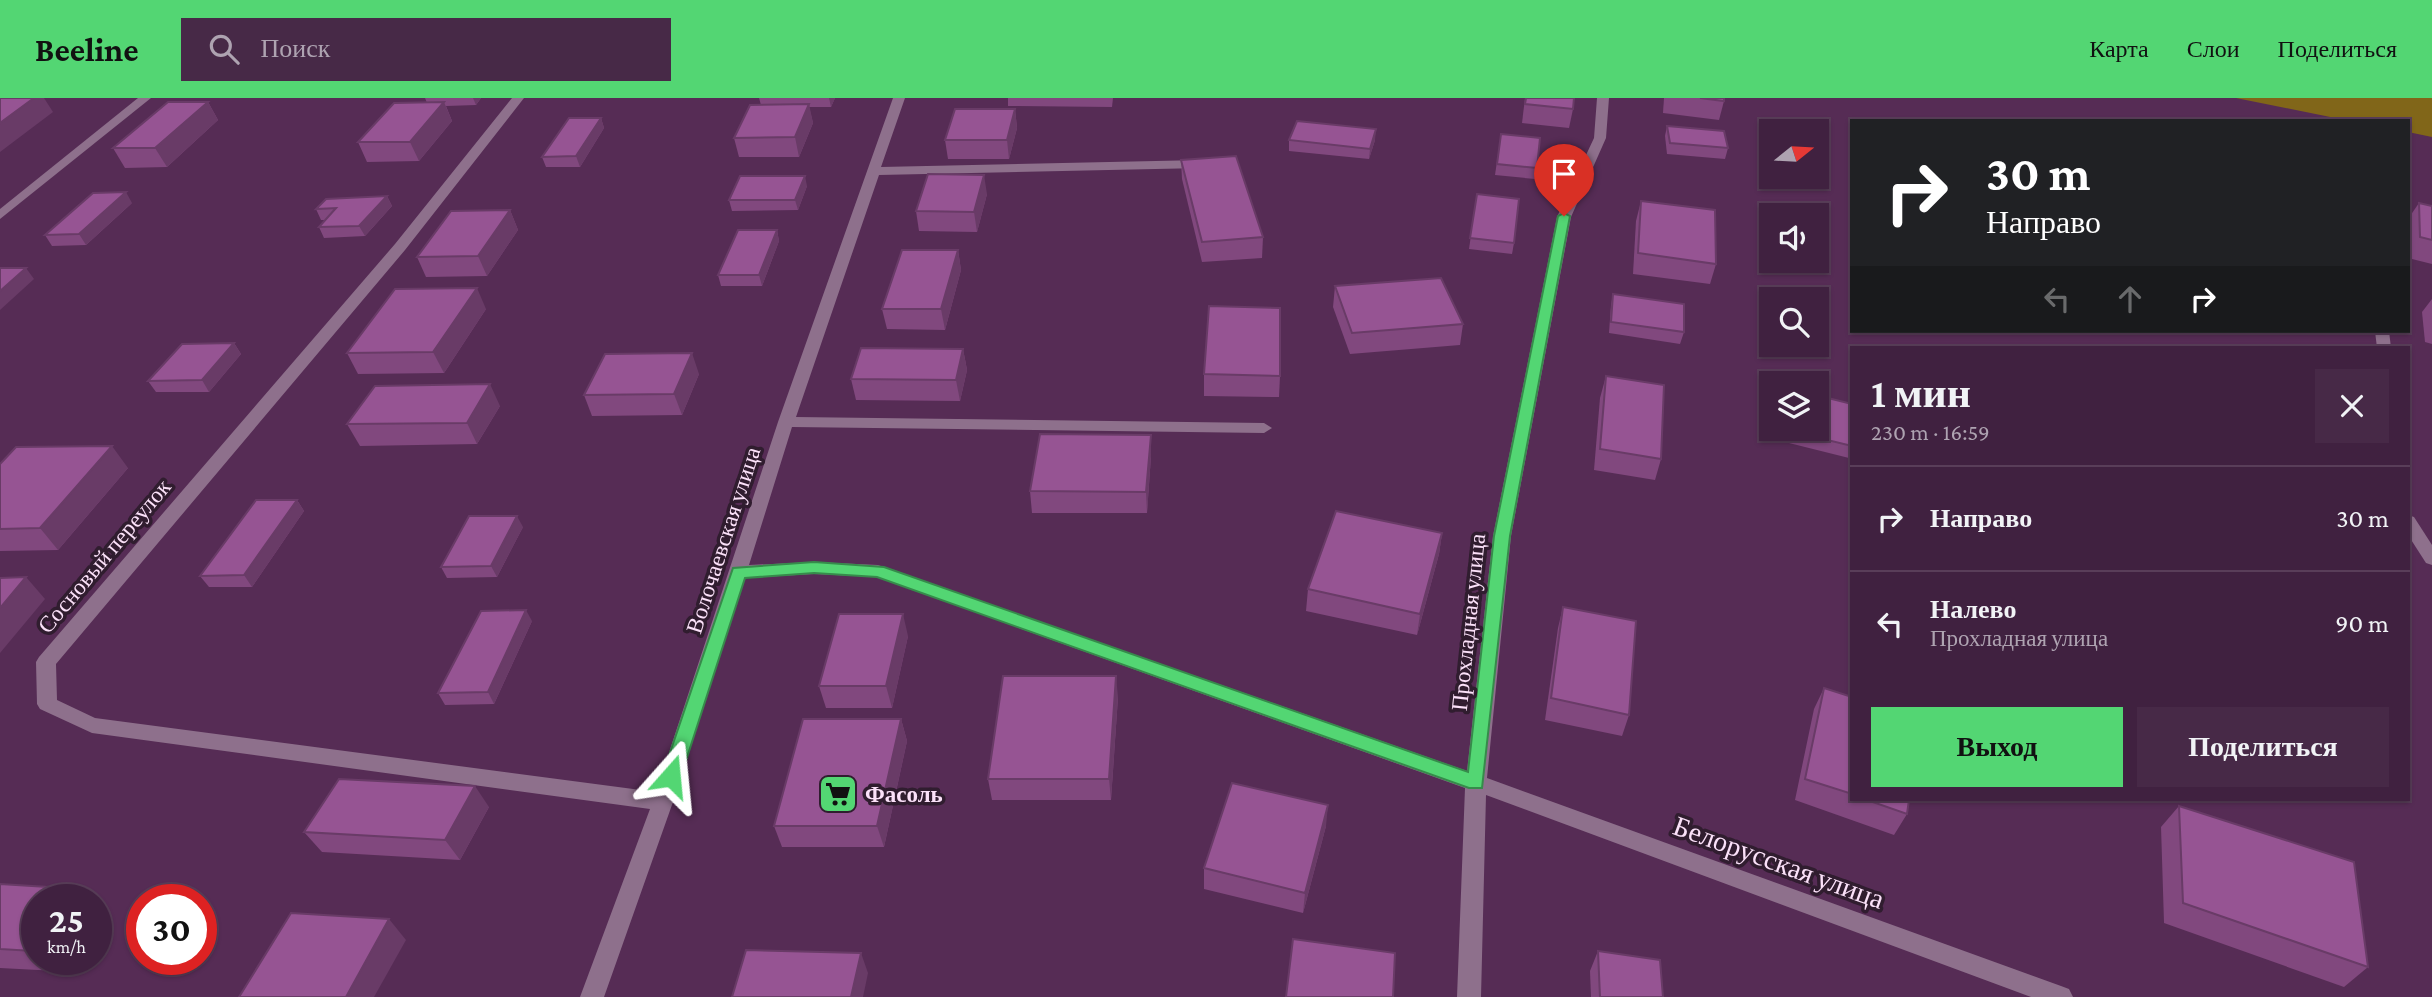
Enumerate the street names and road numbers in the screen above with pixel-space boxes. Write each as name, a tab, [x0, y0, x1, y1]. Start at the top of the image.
street label: Волочаевская улица	[681, 443, 765, 637]
street label: Сосновый переулок	[32, 473, 176, 638]
street label: Прохладная улица	[1446, 532, 1490, 712]
street label: Белорусская улица	[1669, 810, 1889, 915]

